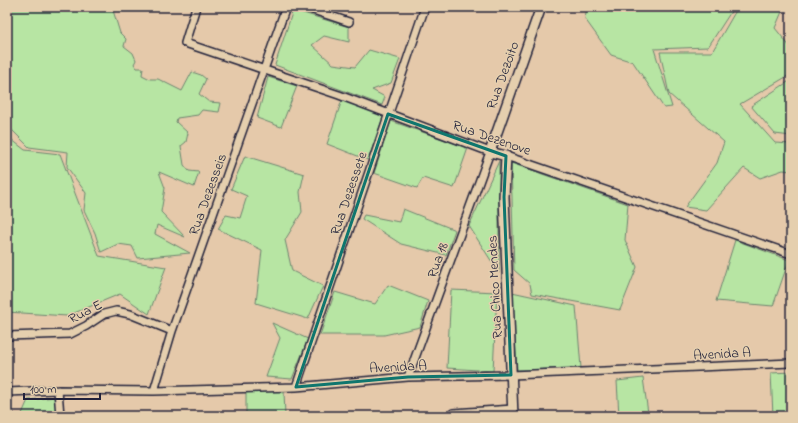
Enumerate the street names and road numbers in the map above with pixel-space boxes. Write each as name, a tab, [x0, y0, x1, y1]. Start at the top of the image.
street label: Rua Dezoito	[481, 39, 525, 112]
street label: Rua Dezenove	[449, 115, 534, 162]
street label: Rua Dezessete	[325, 148, 374, 238]
street label: Rua Dezesseis	[184, 151, 233, 238]
street label: Rua Chico Mendes	[482, 235, 509, 339]
street label: Rua 18	[422, 240, 455, 281]
street label: Rua E	[65, 295, 106, 330]
street label: Avenida A	[693, 343, 751, 366]
street label: Avenida A	[369, 356, 427, 379]

